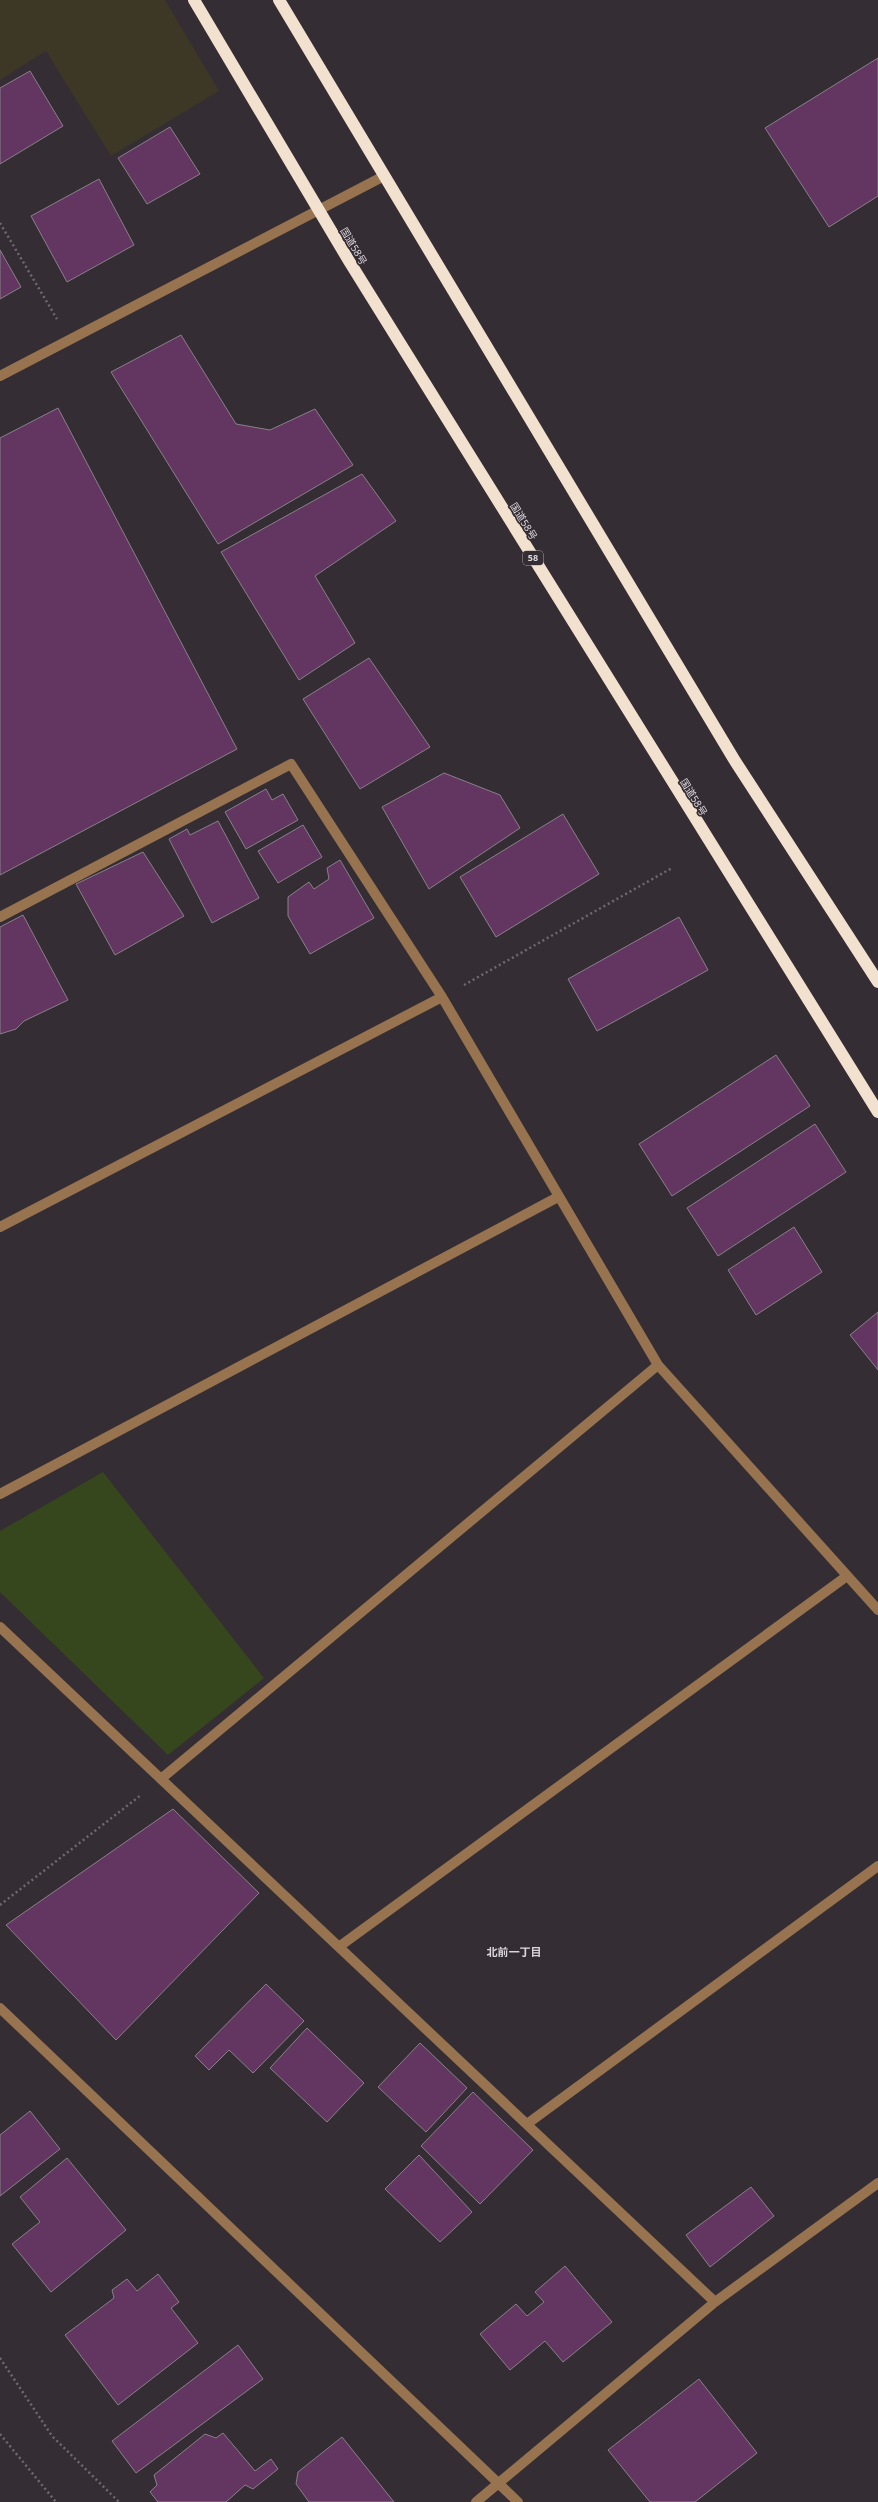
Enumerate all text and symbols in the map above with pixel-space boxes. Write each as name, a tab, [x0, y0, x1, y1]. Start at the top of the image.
street label: 国道58号	[337, 225, 371, 267]
street label: 国道58号	[507, 500, 541, 542]
road number: 58	[523, 551, 543, 565]
street label: 国道58号	[677, 776, 711, 818]
district label: 北前一丁目	[487, 1944, 542, 1959]

